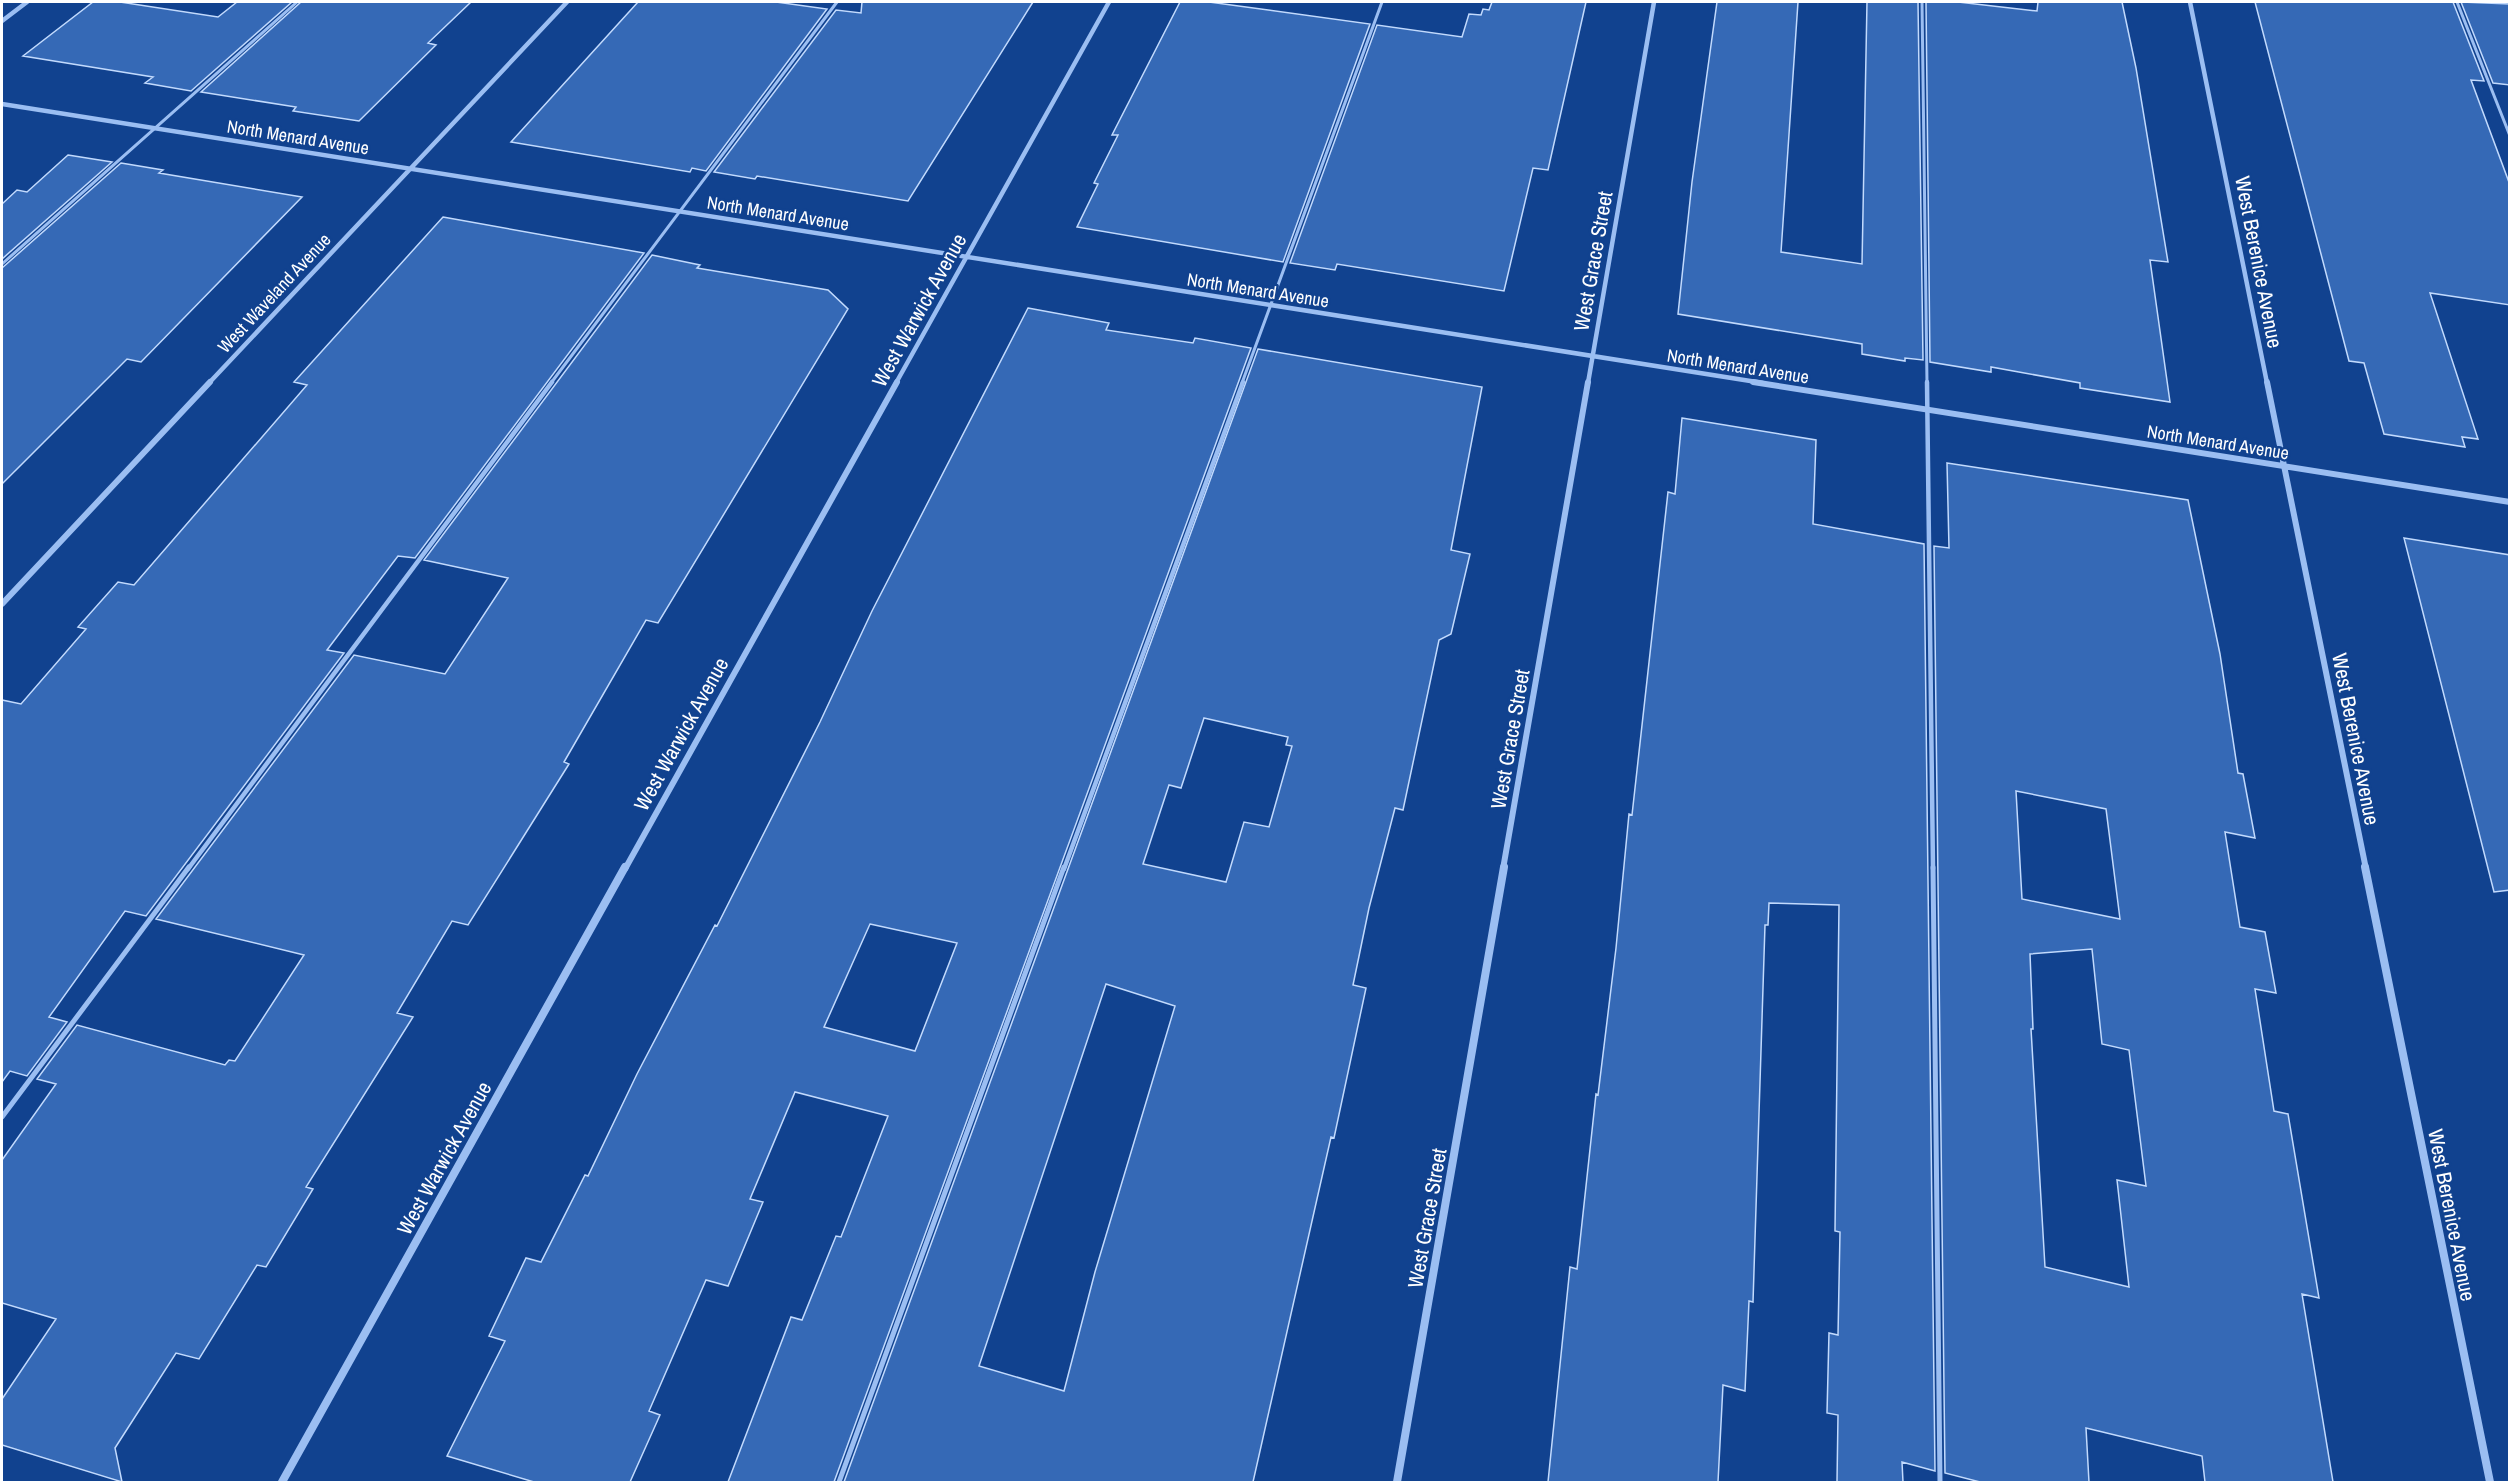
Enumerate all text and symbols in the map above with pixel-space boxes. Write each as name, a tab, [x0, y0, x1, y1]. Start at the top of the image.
street label: North Menard Avenue	[225, 113, 371, 161]
street label: West Berenice Avenue	[2228, 174, 2290, 350]
street label: North Menard Avenue	[705, 189, 851, 237]
street label: West Grace Street	[1566, 189, 1620, 333]
street label: West Waveland Avenue	[212, 228, 336, 358]
street label: West Warwick Avenue	[865, 228, 973, 392]
street label: North Menard Avenue	[1185, 266, 1331, 314]
street label: North Menard Avenue	[1665, 342, 1811, 390]
street label: North Menard Avenue	[2145, 418, 2291, 466]
street label: West Berenice Avenue	[2325, 651, 2387, 827]
street label: West Warwick Avenue	[627, 652, 735, 816]
street label: West Grace Street	[1483, 667, 1537, 811]
street label: West Warwick Avenue	[390, 1076, 498, 1240]
street label: West Berenice Avenue	[2421, 1127, 2483, 1303]
street label: West Grace Street	[1400, 1146, 1454, 1290]

